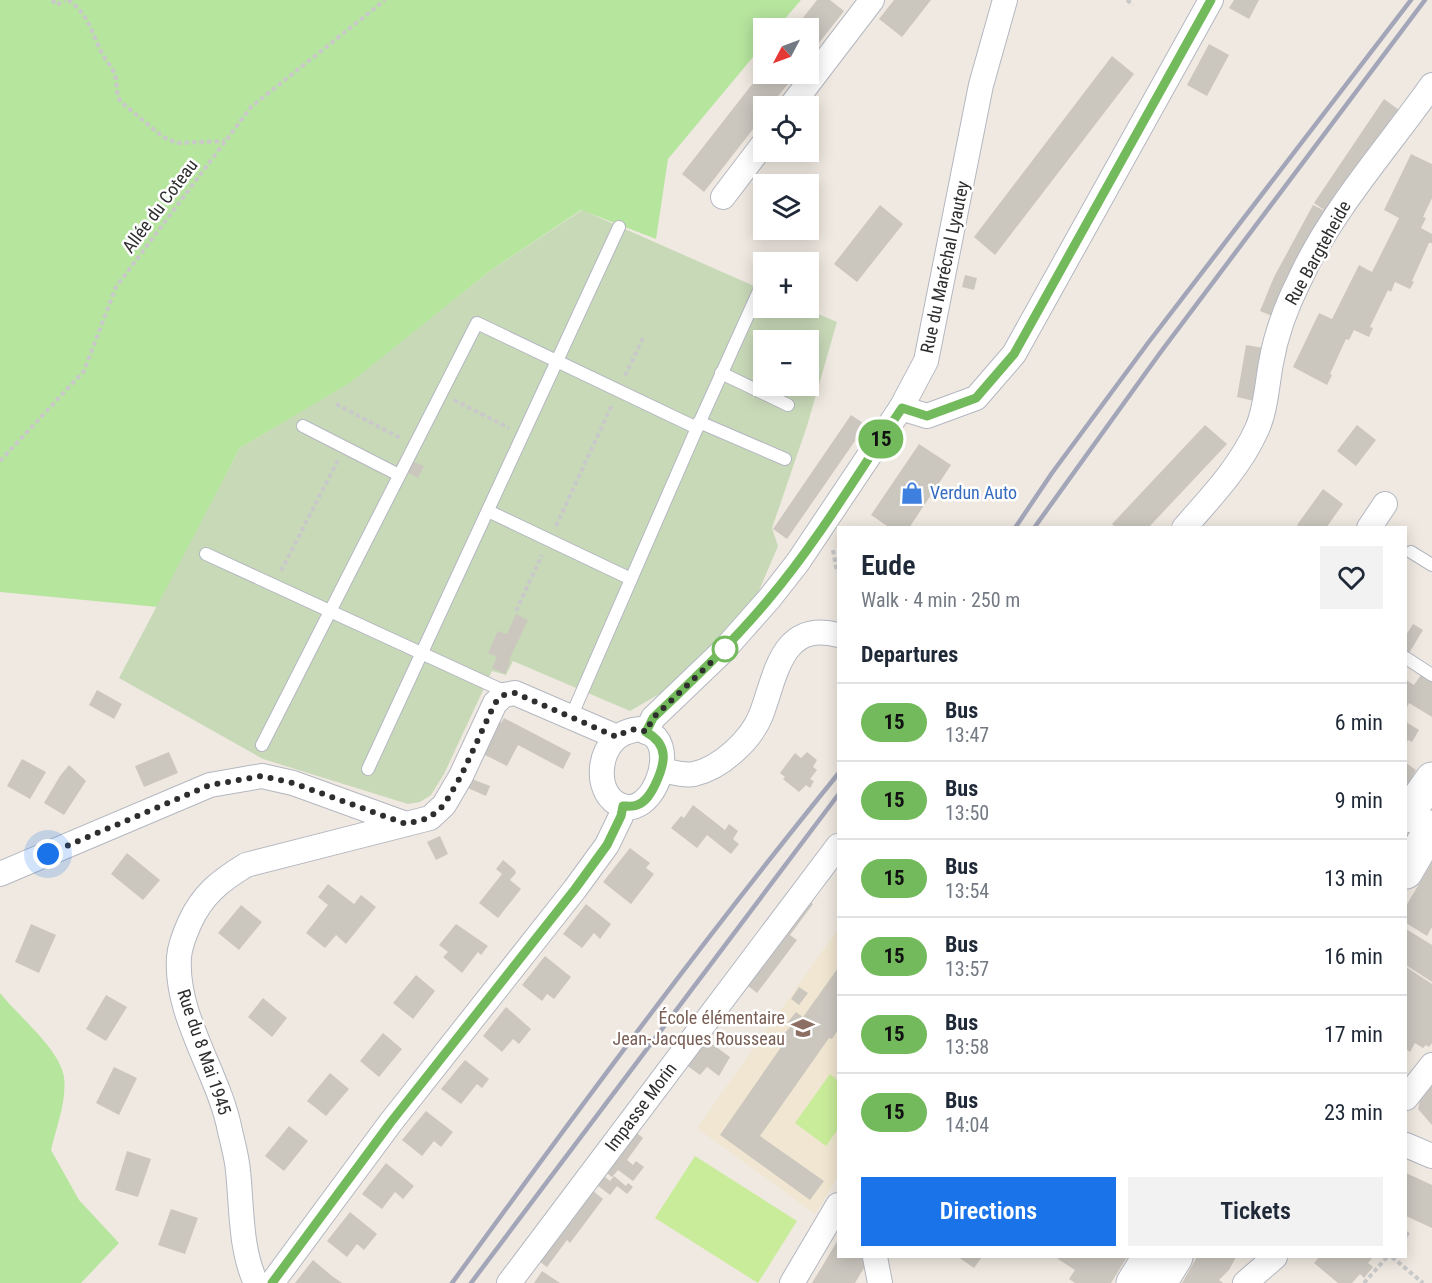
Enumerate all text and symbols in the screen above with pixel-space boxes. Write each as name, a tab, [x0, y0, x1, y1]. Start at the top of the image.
north arrow	[753, 18, 819, 84]
map controls	[753, 18, 819, 396]
button: locate	[753, 96, 819, 162]
street label: Allée du Coteau	[118, 155, 202, 257]
button: layers	[753, 174, 819, 240]
street label: Rue du Maréchal Lyautey	[916, 178, 973, 355]
street label: Rue Bargteheide	[1280, 197, 1355, 309]
button: +	[753, 252, 819, 318]
button: −	[753, 330, 819, 396]
line badge: 15	[854, 420, 908, 458]
text: 15	[870, 427, 892, 451]
shop icon: Verdun Auto	[899, 480, 925, 506]
place label: Verdun Auto	[930, 482, 1017, 503]
button: heart	[1320, 546, 1383, 609]
text: Eude	[861, 549, 915, 582]
text: Walk · 4 min · 250 m	[861, 588, 1020, 612]
unlabelled marker	[712, 636, 738, 662]
text: Departures	[861, 642, 958, 667]
text: Bus	[945, 698, 978, 723]
text: 15	[883, 710, 905, 734]
text: 6 min	[1335, 710, 1383, 735]
text: 13:47	[945, 723, 989, 747]
text: Bus	[945, 776, 978, 801]
text: 15	[883, 788, 905, 812]
text: 9 min	[1335, 788, 1383, 813]
text: 13:50	[945, 801, 989, 825]
your location	[33, 839, 63, 869]
text: Bus	[945, 854, 978, 879]
text: 15	[883, 866, 905, 890]
text: 13 min	[1324, 866, 1383, 891]
text: 13:54	[945, 879, 989, 903]
text: Bus	[945, 932, 978, 957]
text: 15	[883, 944, 905, 968]
text: 16 min	[1324, 944, 1383, 969]
text: 13:57	[945, 957, 989, 981]
street label: Rue du 8 Mai 1945	[173, 986, 236, 1118]
place label: École élémentaire Jean-Jacques Rousseau	[612, 1007, 785, 1049]
text: Bus	[945, 1010, 978, 1035]
school or university icon: École élémentaire Jean-Jacques Rousseau	[790, 1015, 816, 1041]
text: 15	[883, 1022, 905, 1046]
text: 17 min	[1324, 1022, 1383, 1047]
text: 13:58	[945, 1035, 989, 1059]
street label: Impasse Morin	[600, 1058, 681, 1155]
text: Bus	[945, 1088, 978, 1113]
text: 15	[883, 1100, 905, 1124]
text: 23 min	[1324, 1100, 1383, 1125]
text: 14:04	[945, 1113, 989, 1137]
button: Directions	[861, 1177, 1116, 1246]
button: Tickets	[1128, 1177, 1383, 1246]

